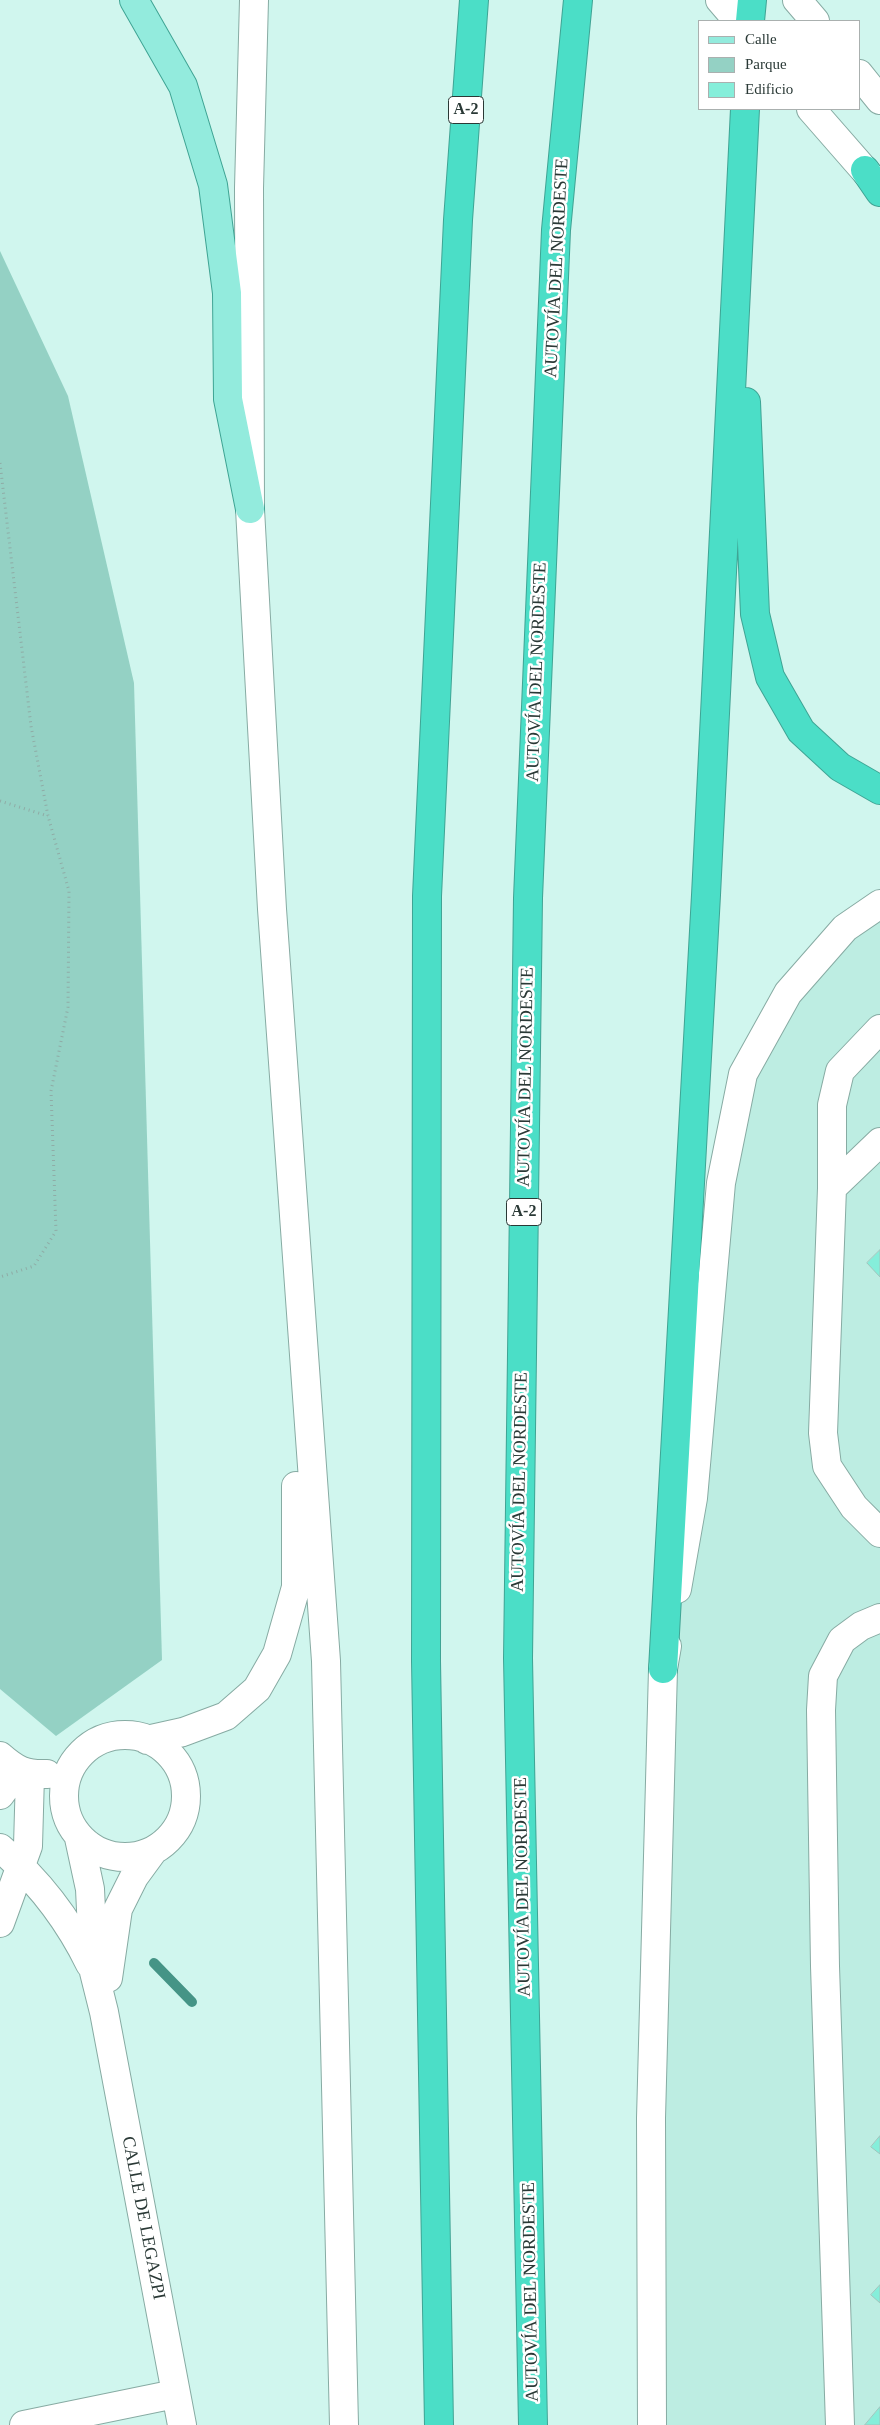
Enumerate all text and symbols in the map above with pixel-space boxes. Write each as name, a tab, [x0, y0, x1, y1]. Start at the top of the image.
legend	[698, 20, 860, 110]
text: Calle	[745, 31, 777, 47]
text: Parque	[745, 56, 787, 72]
text: Edificio	[745, 81, 793, 97]
road number: A-2	[448, 96, 484, 124]
street label: AUTOVÍA DEL NORDESTE	[540, 158, 574, 378]
street label: AUTOVÍA DEL NORDESTE	[522, 562, 552, 782]
street label: AUTOVÍA DEL NORDESTE	[513, 967, 539, 1187]
road number: A-2	[506, 1198, 542, 1226]
street label: AUTOVÍA DEL NORDESTE	[507, 1372, 533, 1592]
street label: AUTOVÍA DEL NORDESTE	[510, 1777, 536, 1997]
street label: CALLE DE LEGAZPI	[117, 2134, 169, 2302]
street label: AUTOVÍA DEL NORDESTE	[518, 2182, 544, 2402]

